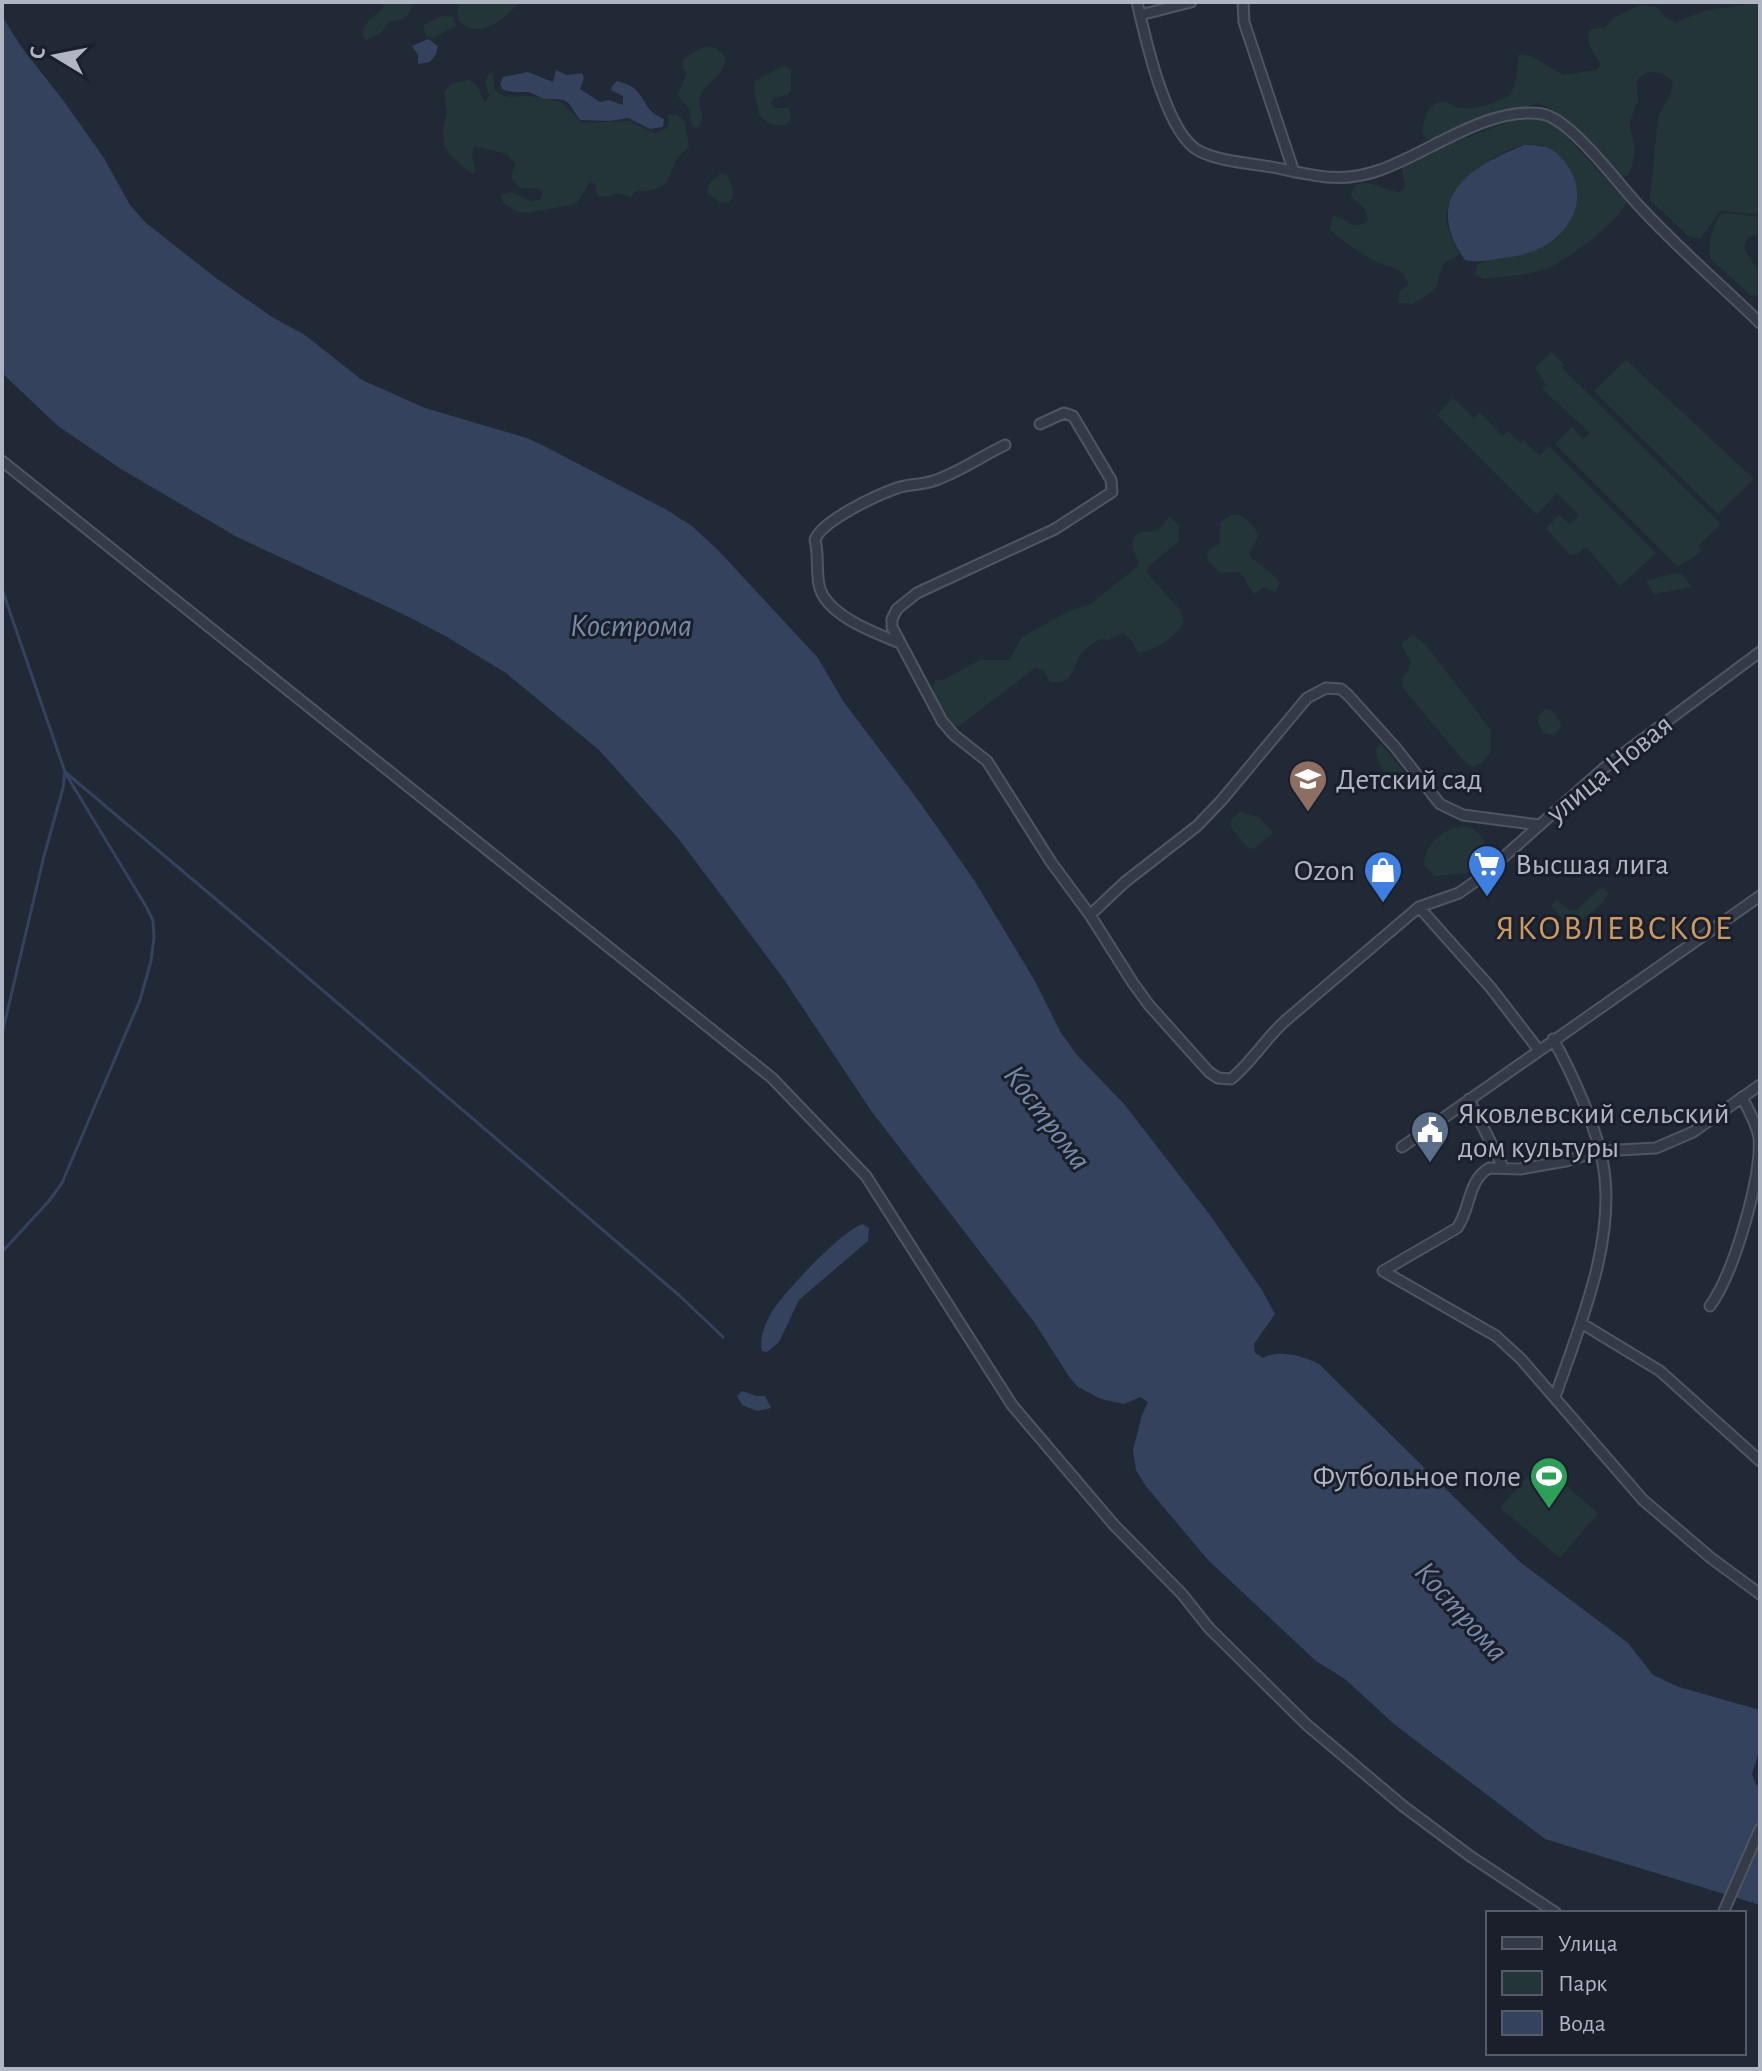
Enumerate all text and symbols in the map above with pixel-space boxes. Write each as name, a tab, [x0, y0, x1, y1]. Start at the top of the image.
north arrow	[16, 16, 96, 96]
text: С	[25, 45, 49, 61]
water label: Кострома	[570, 610, 692, 643]
street label: улица Новая	[1540, 709, 1678, 829]
school or university icon: Детский сад	[1287, 758, 1329, 813]
place label: Детский сад	[1336, 765, 1482, 795]
supermarket icon: Высшая лига	[1466, 843, 1508, 898]
shop icon: Ozon	[1362, 849, 1404, 904]
place label: Высшая лига	[1515, 850, 1669, 880]
place label: Ozon	[1294, 856, 1355, 886]
district label: ЯКОВЛЕВСКОЕ	[1496, 912, 1734, 946]
water label: Кострома	[997, 1059, 1097, 1177]
place label: Яковлевский сельский дом культуры	[1458, 1099, 1730, 1163]
public building icon: Яковлевский сельский дом культуры	[1409, 1109, 1451, 1164]
sports icon: Футбольное поле	[1528, 1455, 1570, 1510]
place label: Футбольное поле	[1313, 1462, 1521, 1492]
water label: Кострома	[1408, 1556, 1514, 1668]
legend	[1486, 1911, 1746, 2055]
text: Улица	[1558, 1932, 1618, 1956]
text: Парк	[1558, 1972, 1607, 1996]
text: Вода	[1558, 2012, 1606, 2036]

